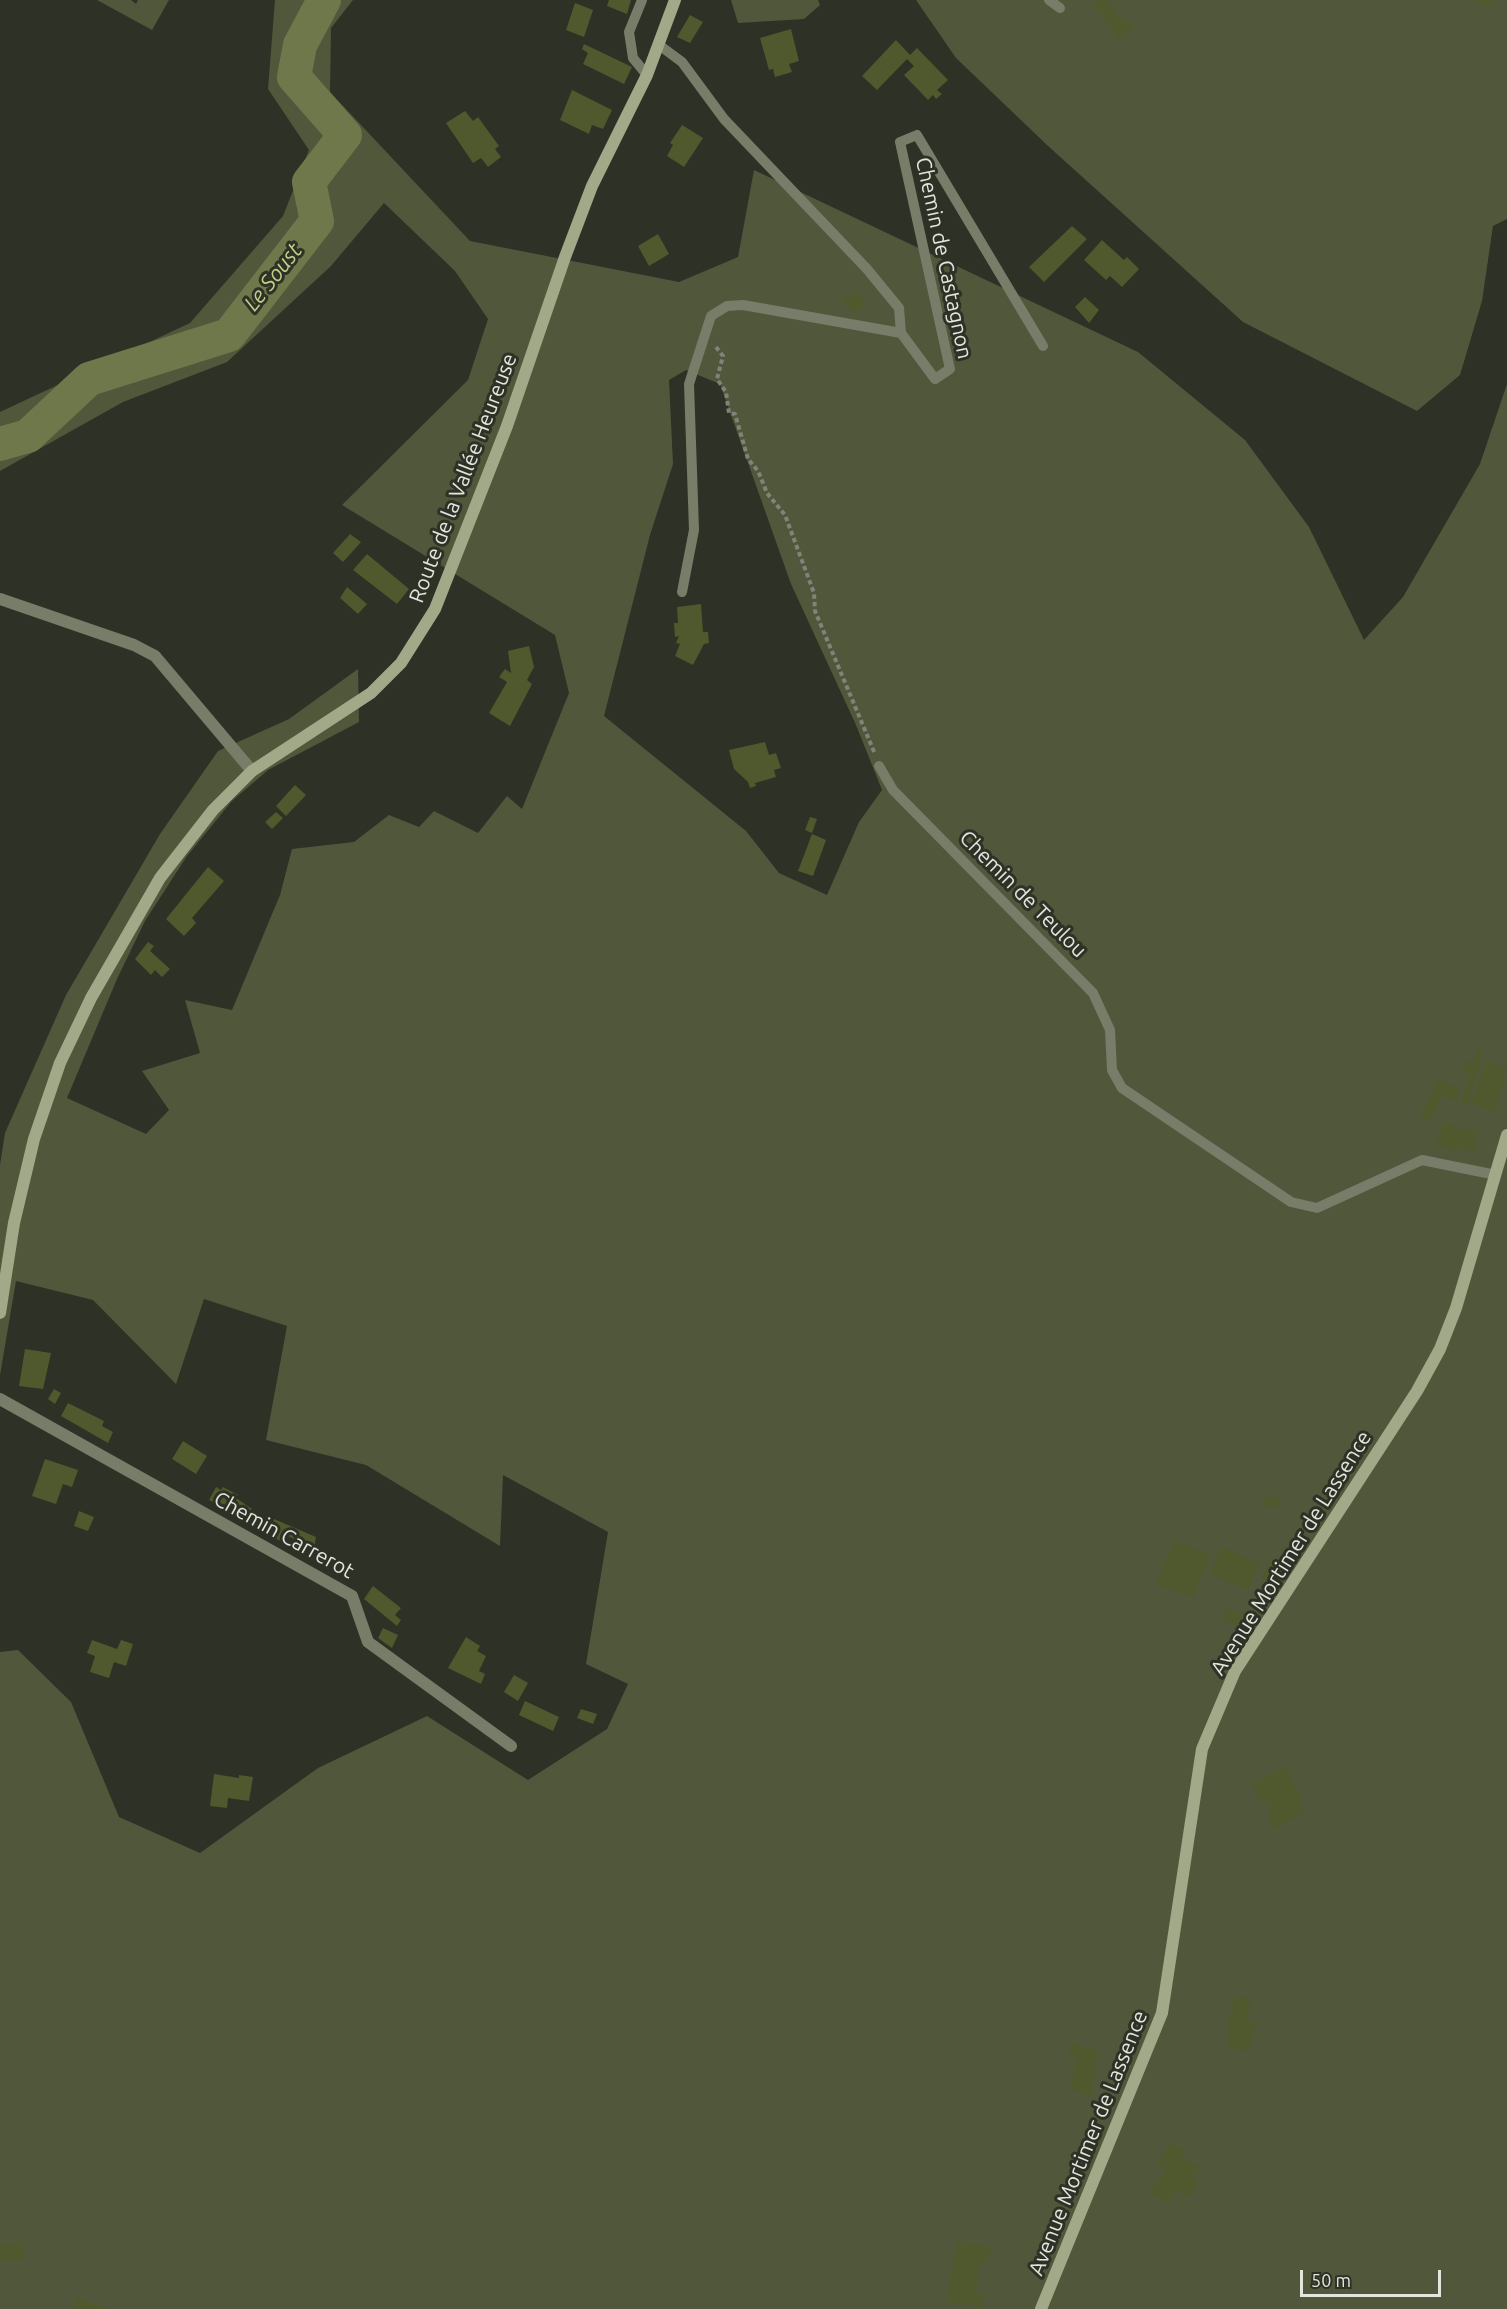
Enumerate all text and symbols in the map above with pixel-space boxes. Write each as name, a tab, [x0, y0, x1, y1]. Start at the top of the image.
street label: Chemin de Castagnon	[910, 155, 978, 361]
water label: Le Soust	[238, 238, 308, 316]
street label: Route de la Vallée Heureuse	[404, 350, 522, 606]
street label: Chemin de Teulou	[954, 825, 1092, 963]
street label: Avenue Mortimer de Lassence	[1205, 1426, 1377, 1680]
street label: Chemin Carrerot	[210, 1486, 358, 1584]
street label: Avenue Mortimer de Lassence	[1023, 2007, 1153, 2279]
scale bar	[1303, 2258, 1444, 2296]
text: 50 m	[1311, 2270, 1351, 2290]

